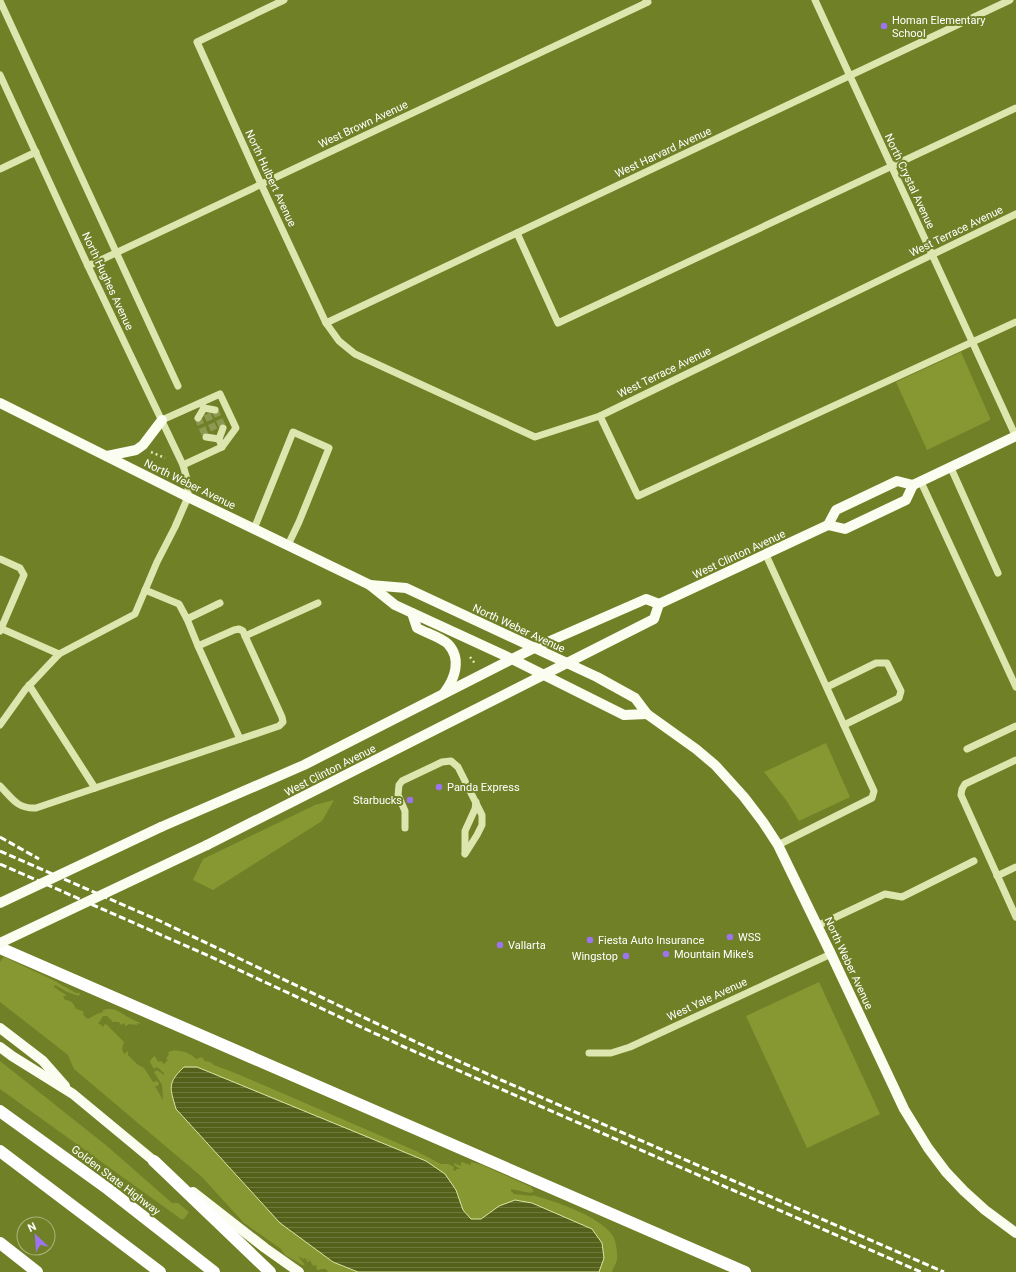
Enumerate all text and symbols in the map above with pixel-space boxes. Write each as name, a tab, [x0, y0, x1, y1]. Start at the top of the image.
place label: Homan Elementary School	[892, 14, 986, 40]
marker: Homan Elementary School	[879, 21, 889, 31]
street label: West Brown Avenue	[316, 98, 410, 151]
street label: West Harvard Avenue	[613, 124, 714, 180]
street label: North Hulbert Avenue	[242, 128, 299, 229]
street label: North Crystal Avenue	[882, 132, 937, 231]
street label: West Terrace Avenue	[907, 203, 1005, 260]
street label: North Hughes Avenue	[79, 230, 136, 333]
street label: West Terrace Avenue	[615, 344, 713, 401]
street label: North Weber Avenue	[142, 457, 238, 512]
street label: West Clinton Avenue	[691, 527, 788, 582]
street label: North Weber Avenue	[471, 601, 567, 656]
street label: West Clinton Avenue	[282, 742, 378, 799]
place label: Panda Express	[447, 781, 520, 794]
marker: Panda Express	[434, 782, 444, 792]
place label: Starbucks	[353, 794, 402, 807]
marker: Starbucks	[405, 795, 415, 805]
street label: North Weber Avenue	[821, 915, 876, 1012]
place label: WSS	[738, 931, 761, 944]
marker: WSS	[725, 932, 735, 942]
place label: Fiesta Auto Insurance	[598, 934, 704, 947]
marker: Fiesta Auto Insurance	[585, 935, 595, 945]
place label: Vallarta	[508, 939, 546, 952]
marker: Vallarta	[495, 940, 505, 950]
place label: Mountain Mike's	[674, 948, 754, 961]
marker: Mountain Mike's	[661, 949, 671, 959]
place label: Wingstop	[572, 950, 618, 963]
marker: Wingstop	[621, 951, 631, 961]
street label: West Yale Avenue	[665, 975, 749, 1024]
street label: Golden State Highway	[69, 1143, 163, 1218]
north arrow	[16, 1216, 56, 1256]
text: N	[26, 1220, 38, 1235]

